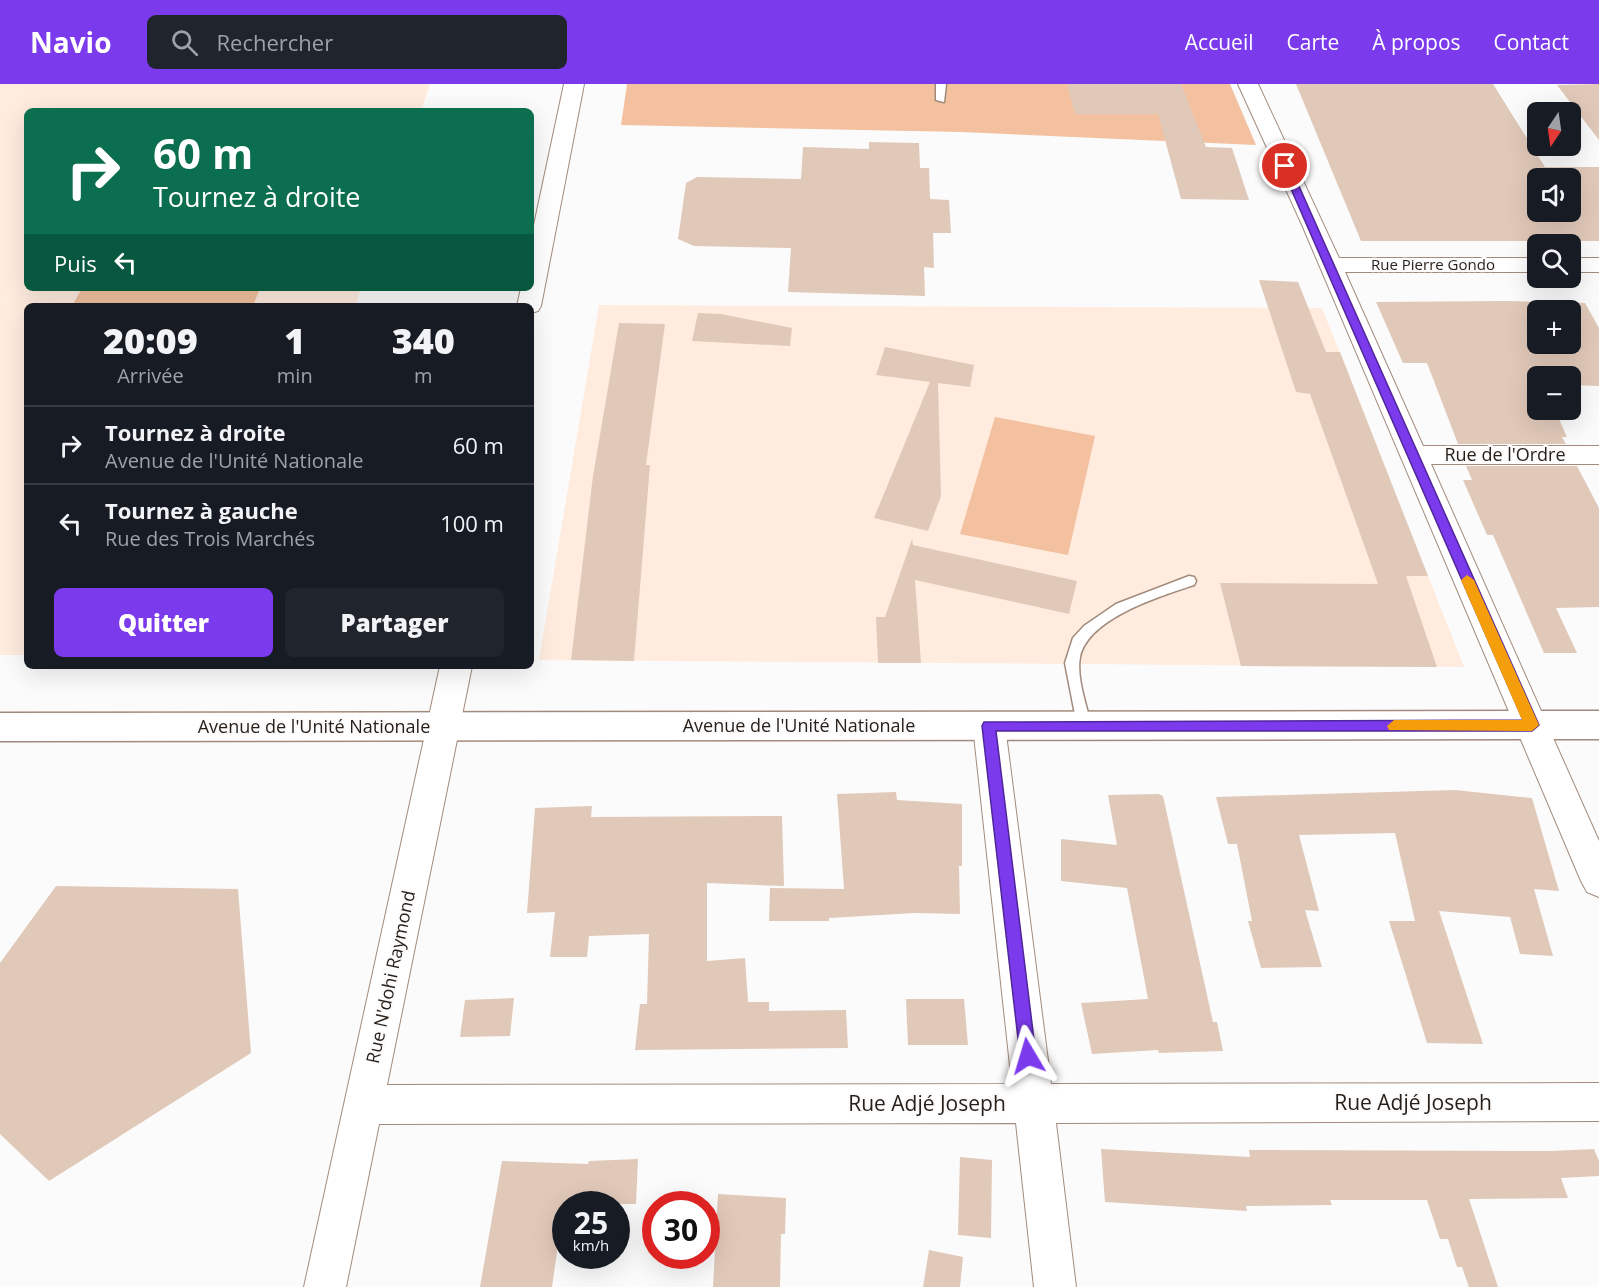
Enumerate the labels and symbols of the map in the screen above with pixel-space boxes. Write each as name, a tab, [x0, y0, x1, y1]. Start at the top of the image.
north arrow	[1527, 102, 1581, 156]
pin	[1259, 140, 1310, 191]
street label: Rue Pierre Gondo	[1371, 254, 1495, 274]
street label: Rue de l'Ordre	[1444, 442, 1566, 466]
street label: Avenue de l'Unité Nationale	[683, 713, 915, 737]
street label: Avenue de l'Unité Nationale	[198, 714, 430, 738]
street label: Rue N'dohi Raymond	[360, 888, 420, 1065]
position arrow	[996, 1024, 1060, 1088]
street label: Rue Adjé Joseph	[1334, 1088, 1492, 1116]
street label: Rue Adjé Joseph	[848, 1089, 1006, 1117]
speed limit sign: 30	[642, 1191, 720, 1269]

